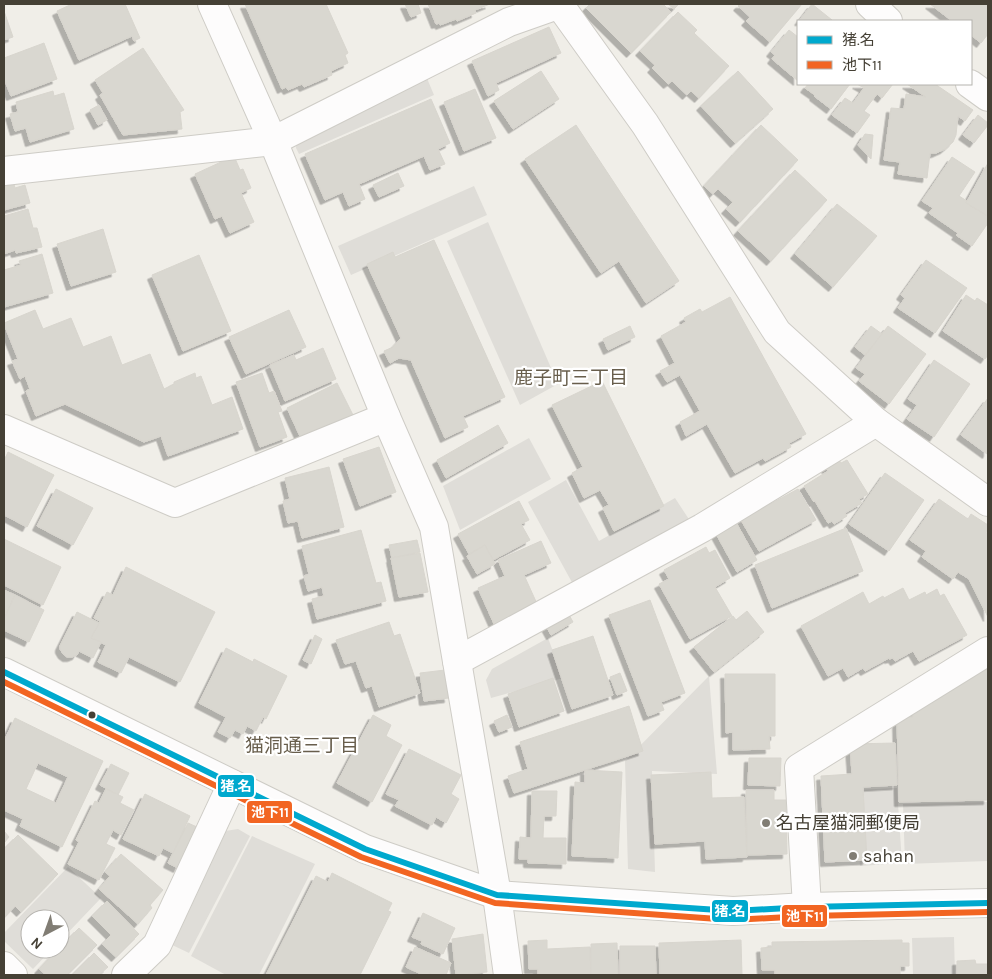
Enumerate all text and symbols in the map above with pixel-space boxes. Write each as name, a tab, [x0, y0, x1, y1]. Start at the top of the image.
legend	[797, 20, 972, 85]
text: 猪.名	[842, 31, 875, 49]
text: 池下11	[842, 56, 882, 74]
district label: 鹿子町三丁目	[514, 367, 628, 389]
unlabelled marker	[87, 710, 97, 720]
district label: 猫洞通三丁目	[245, 735, 359, 757]
line badge: 猪.名	[217, 774, 255, 798]
text: 猪.名	[220, 778, 252, 795]
line badge: 池下11	[246, 800, 293, 824]
text: 池下11	[251, 804, 289, 821]
place label: 名古屋猫洞郵便局	[776, 812, 920, 834]
marker: 名古屋猫洞郵便局	[760, 817, 772, 829]
place label: sahan	[863, 845, 914, 867]
marker: sahan	[847, 850, 859, 862]
line badge: 猪.名	[711, 899, 749, 923]
text: 猪.名	[714, 903, 746, 920]
line badge: 池下11	[781, 904, 828, 928]
text: 池下11	[786, 908, 824, 925]
north arrow	[20, 909, 70, 959]
text: N	[27, 934, 46, 953]

